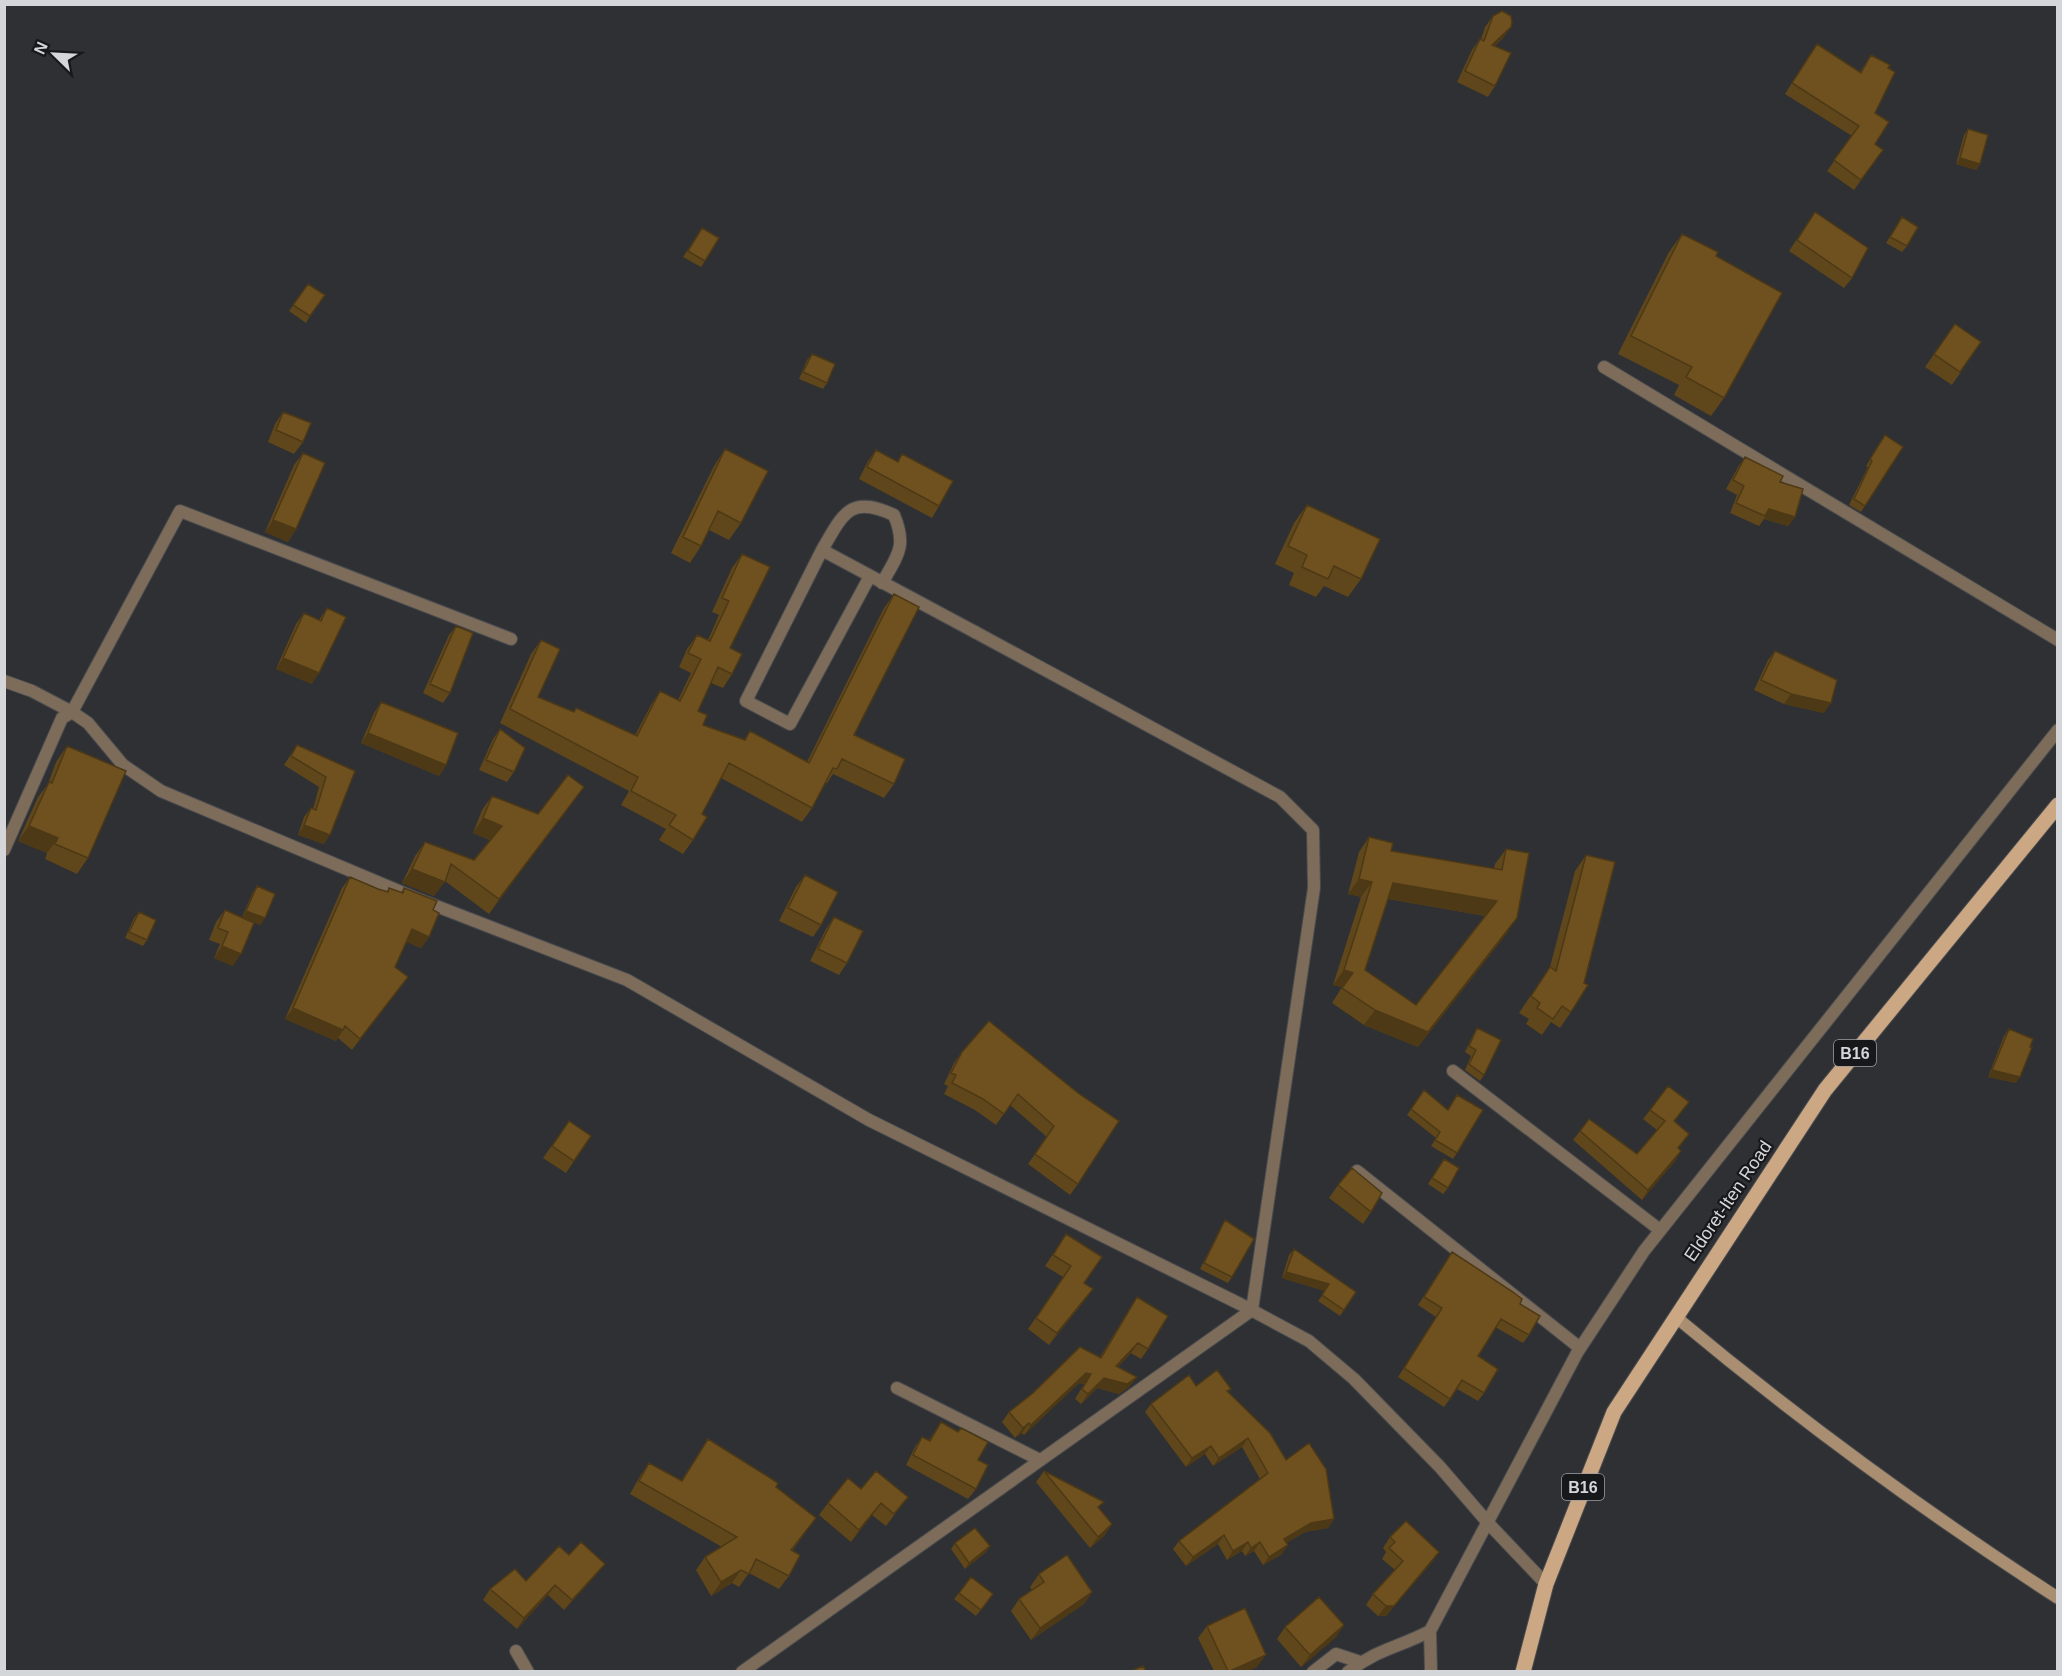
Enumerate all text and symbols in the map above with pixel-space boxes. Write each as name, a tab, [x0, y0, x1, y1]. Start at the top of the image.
north arrow	[24, 24, 84, 84]
text: N	[31, 39, 51, 57]
road number: B16	[1834, 1040, 1876, 1066]
street label: Eldoret-Iten Road	[1680, 1137, 1776, 1265]
road number: B16	[1562, 1474, 1604, 1500]

